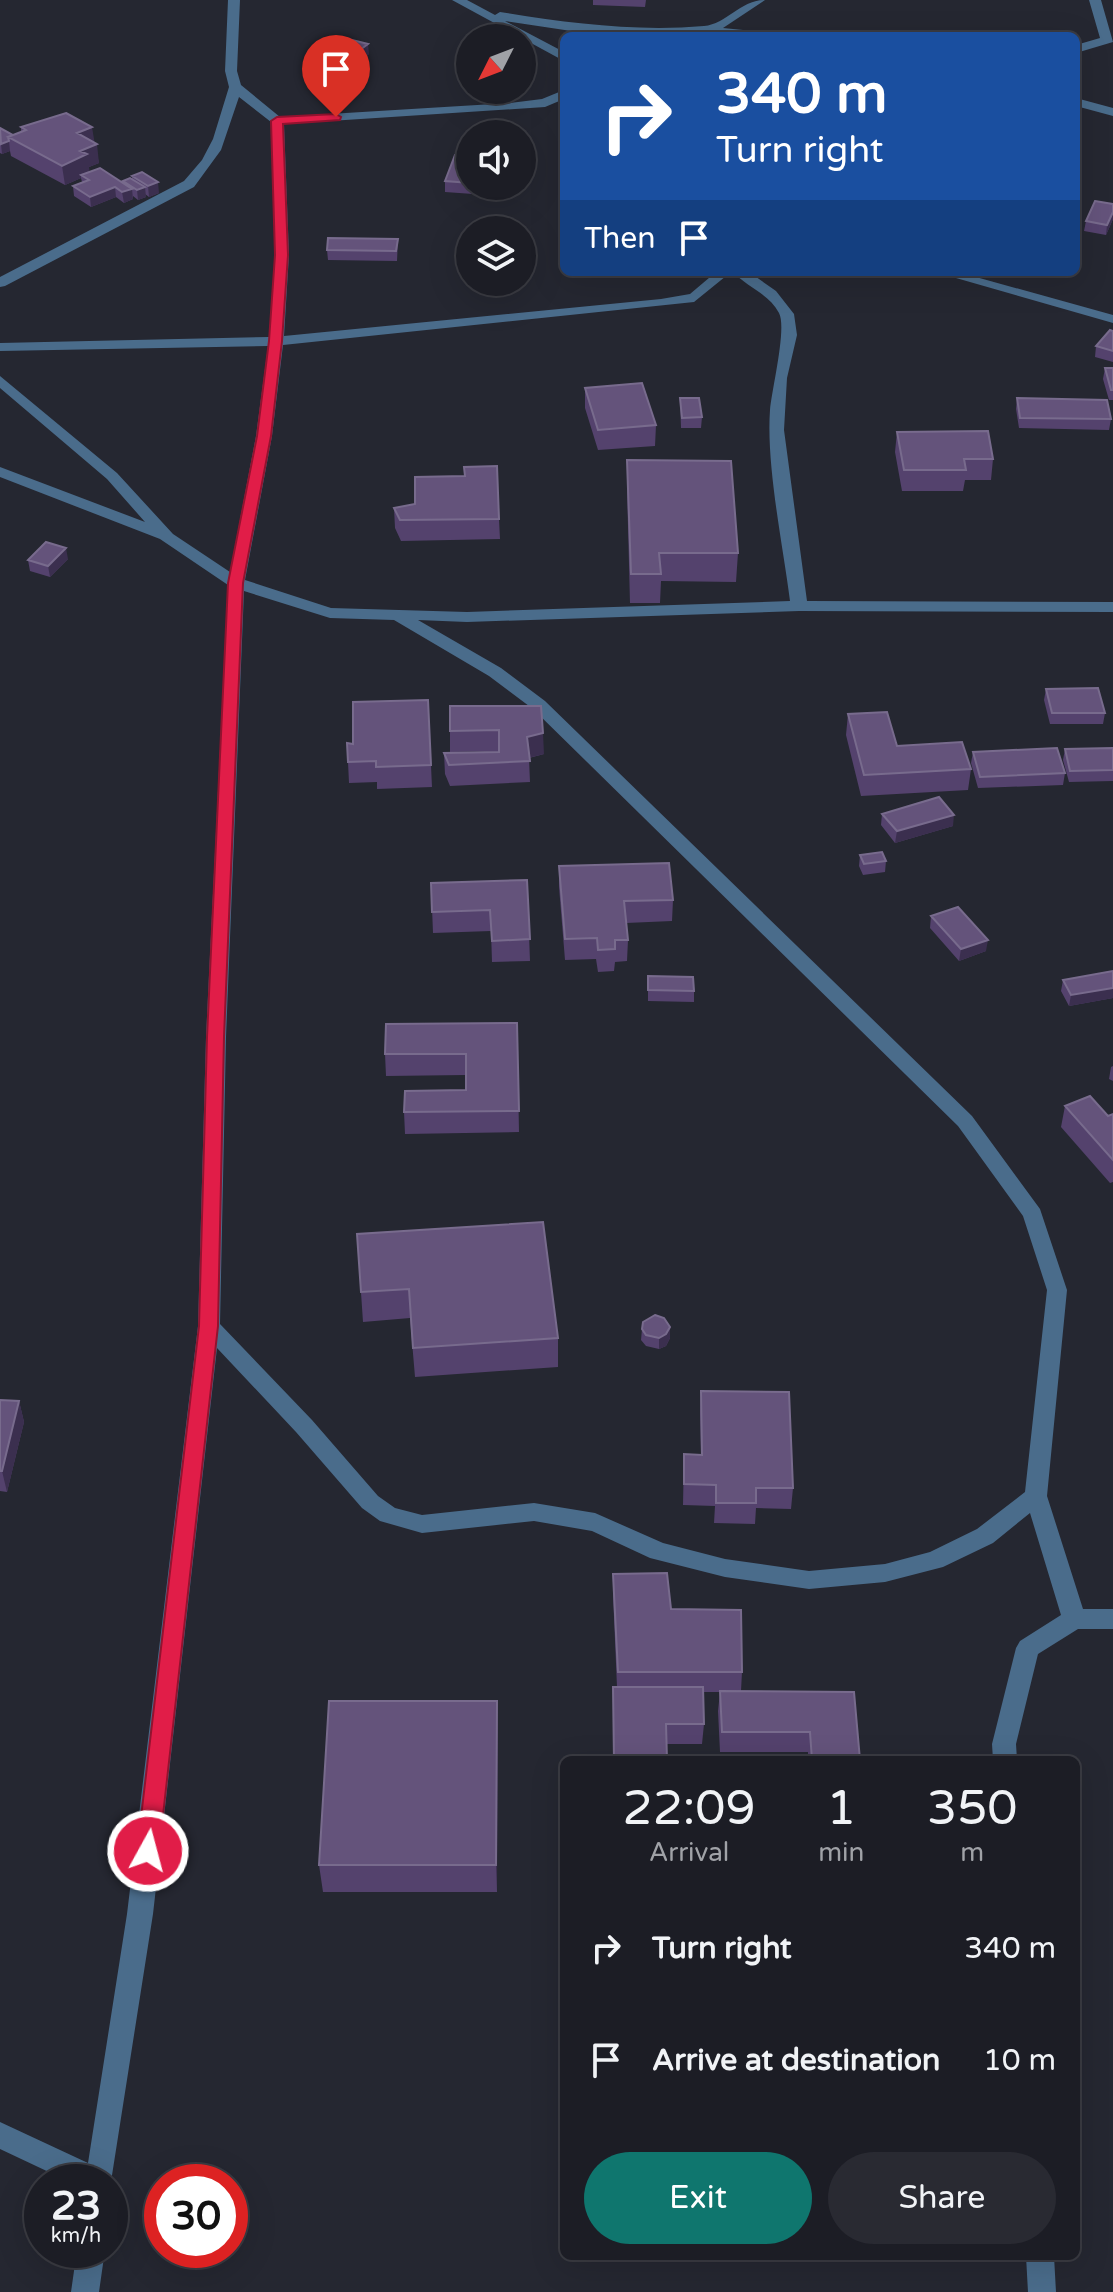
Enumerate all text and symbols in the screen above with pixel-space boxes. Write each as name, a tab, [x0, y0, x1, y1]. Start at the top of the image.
north arrow	[456, 24, 536, 104]
map controls	[456, 24, 536, 296]
pin	[302, 35, 370, 117]
icon: arrive	[314, 47, 358, 91]
text: 340 m	[716, 61, 887, 128]
icon: right	[584, 64, 688, 168]
button: sound	[456, 120, 536, 200]
text: Turn right	[716, 129, 883, 172]
button: layers	[456, 216, 536, 296]
icon: arrive	[672, 216, 716, 260]
text: Then	[584, 220, 656, 257]
text: 22:09	[623, 1780, 756, 1838]
text: 1	[826, 1780, 856, 1838]
text: 350	[927, 1780, 1017, 1838]
position arrow	[106, 1809, 190, 1893]
text: Arrival	[649, 1837, 729, 1868]
text: min	[818, 1837, 864, 1868]
text: m	[960, 1837, 984, 1868]
icon: right	[584, 1926, 628, 1970]
text: Turn right	[652, 1930, 792, 1967]
text: 340 m	[964, 1930, 1056, 1967]
icon: arrive	[584, 2038, 628, 2082]
text: Arrive at destination	[652, 2042, 940, 2079]
text: 10 m	[983, 2042, 1056, 2079]
button: Exit	[584, 2152, 812, 2244]
button: Share	[828, 2152, 1056, 2244]
speed limit sign: 30	[144, 2164, 248, 2268]
text: 23	[51, 2182, 101, 2230]
text: km/h	[51, 2224, 101, 2248]

